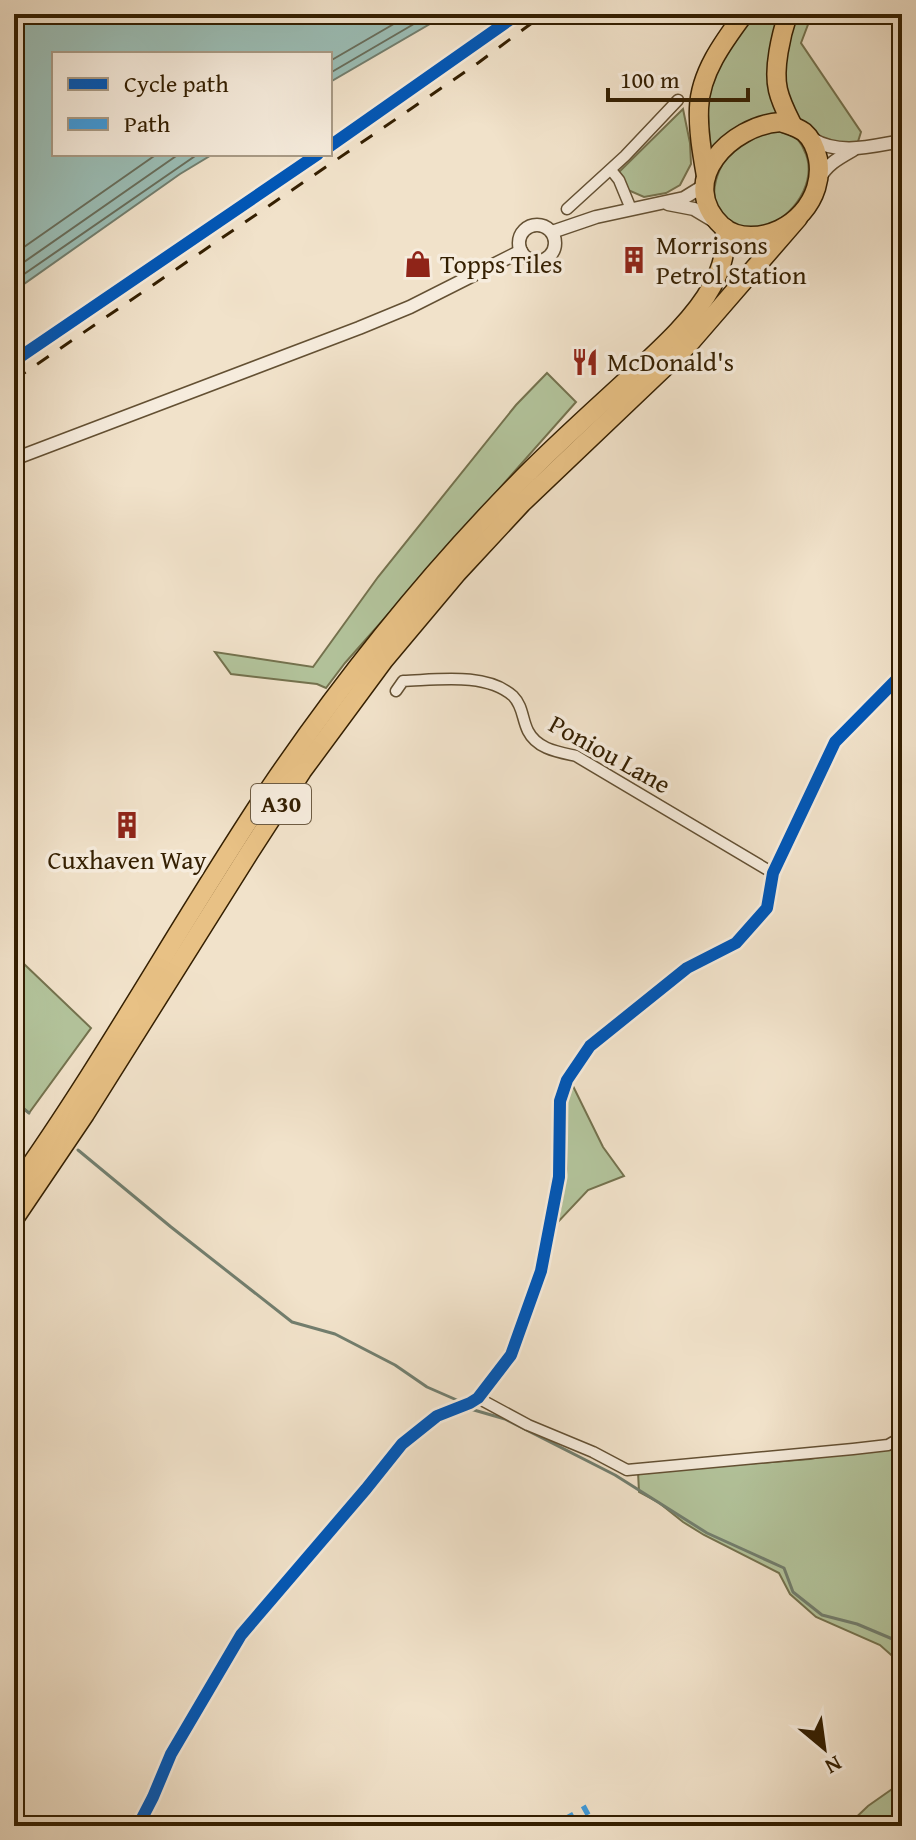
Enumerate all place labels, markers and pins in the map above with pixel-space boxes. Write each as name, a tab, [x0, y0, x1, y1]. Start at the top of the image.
place label: Morrisons Petrol Station	[656, 225, 807, 294]
place label: Topps Tiles	[440, 244, 563, 283]
building icon: Morrisons Petrol Station	[619, 245, 649, 275]
shop icon: Topps Tiles	[403, 249, 433, 279]
place label: McDonald's	[607, 342, 734, 381]
restaurant icon: McDonald's	[570, 347, 600, 377]
building icon: Cuxhaven Way	[112, 810, 142, 840]
place label: Cuxhaven Way	[47, 840, 207, 879]

